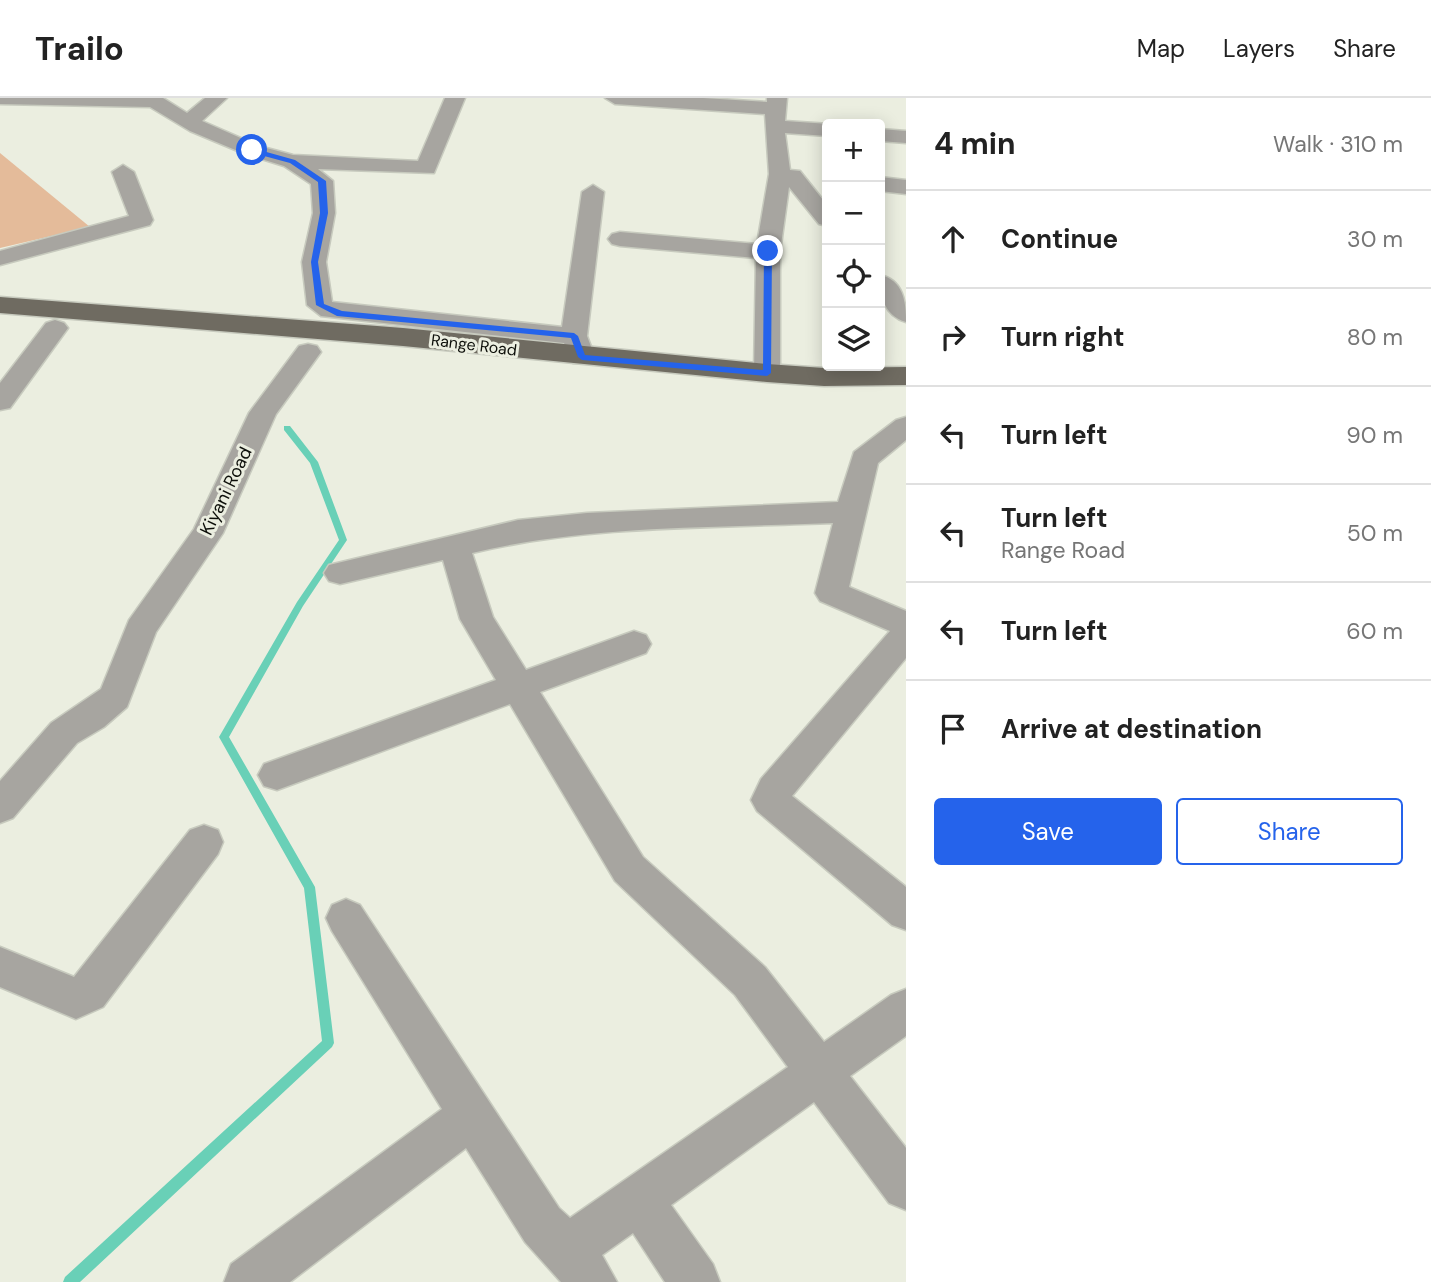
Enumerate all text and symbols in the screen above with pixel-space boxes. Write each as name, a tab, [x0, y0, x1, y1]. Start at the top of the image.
text: Trailo	[35, 27, 124, 70]
text: Map	[1137, 33, 1185, 64]
text: Layers	[1223, 33, 1295, 64]
text: Share	[1333, 33, 1396, 64]
map controls	[822, 119, 885, 371]
button: +	[822, 119, 885, 182]
text: 4 min	[934, 124, 1016, 163]
text: Walk · 310 m	[1273, 129, 1403, 159]
route start	[236, 134, 267, 165]
button: −	[822, 182, 885, 245]
icon: ahead	[934, 220, 972, 258]
text: Continue	[1001, 222, 1118, 256]
text: 30 m	[1347, 224, 1403, 254]
route end	[752, 235, 783, 266]
button: locate	[822, 245, 885, 308]
button: layers	[822, 308, 885, 371]
icon: right	[934, 318, 972, 356]
text: Turn right	[1001, 320, 1125, 354]
text: 80 m	[1347, 322, 1403, 352]
street label: Range Road	[430, 329, 518, 361]
icon: left	[934, 416, 972, 454]
text: Turn left	[1001, 418, 1108, 452]
text: 90 m	[1346, 420, 1403, 450]
street label: Kiyani Road	[194, 443, 258, 539]
text: Turn left	[1001, 501, 1108, 535]
icon: left	[934, 514, 972, 552]
text: 50 m	[1347, 518, 1403, 548]
text: Range Road	[1001, 535, 1125, 565]
icon: left	[934, 612, 972, 650]
text: Turn left	[1001, 614, 1108, 648]
text: 60 m	[1346, 616, 1403, 646]
icon: arrive	[934, 710, 972, 748]
text: Arrive at destination	[1001, 712, 1262, 746]
button: Save	[934, 798, 1162, 865]
button: Share	[1176, 798, 1403, 865]

